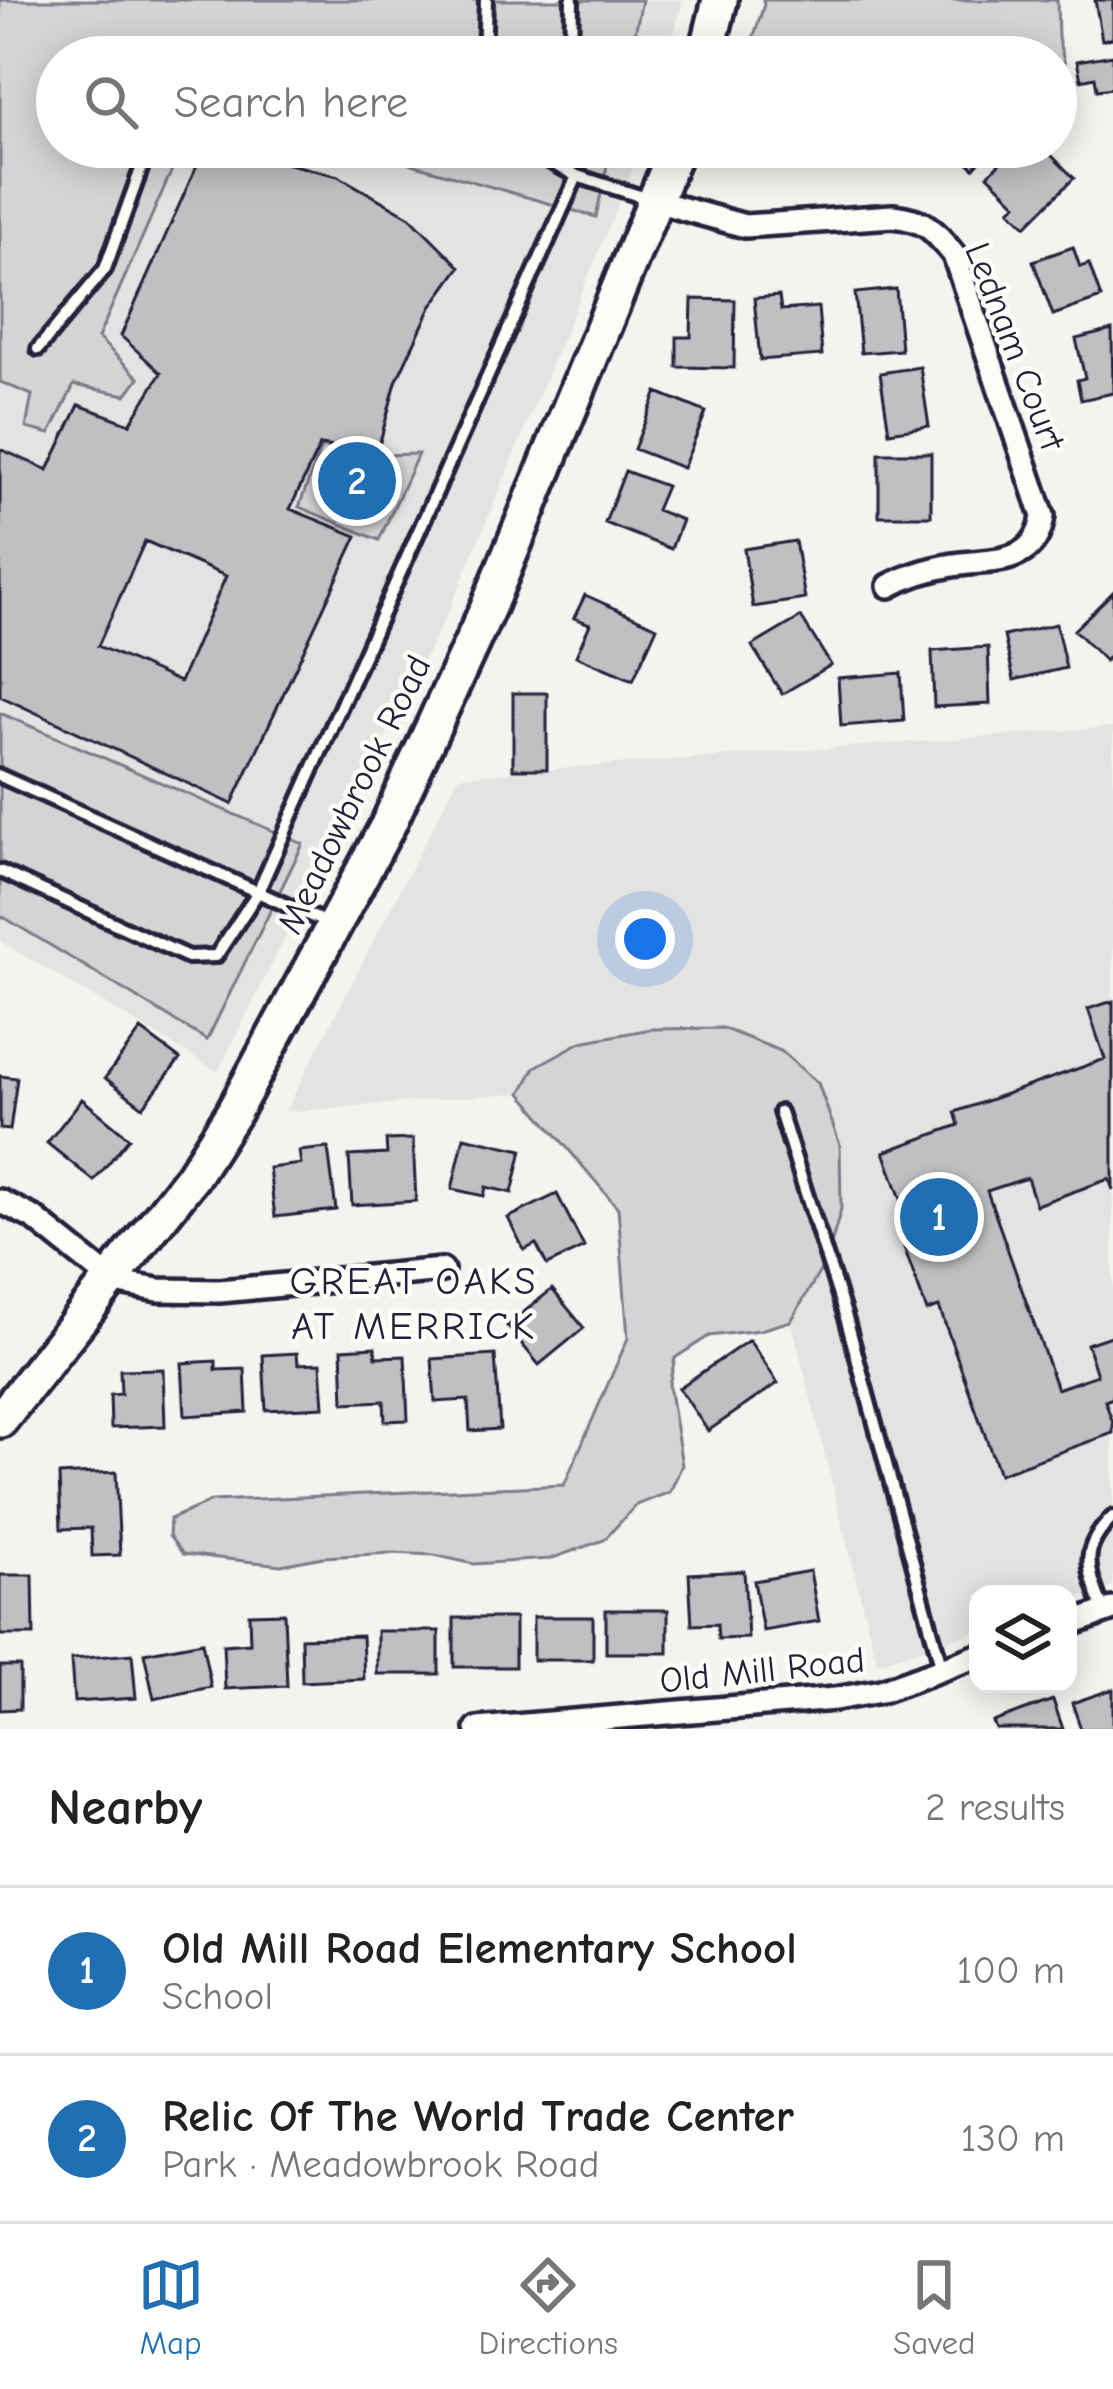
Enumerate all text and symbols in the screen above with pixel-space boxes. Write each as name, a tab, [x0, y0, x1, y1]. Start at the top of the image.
search box	[36, 36, 1077, 168]
icon: search	[78, 69, 144, 135]
text: Search here	[174, 76, 408, 128]
street label: Lednam Court	[956, 237, 1074, 458]
pin: 2	[318, 436, 396, 526]
street label: Meadowbrook Road	[269, 649, 439, 940]
your location	[615, 909, 675, 969]
pin: 1	[900, 1172, 978, 1262]
district label: GREAT OAKS AT MERRICK	[290, 1259, 538, 1349]
map controls	[969, 1585, 1077, 1693]
button: layers	[969, 1585, 1077, 1693]
street label: Old Mill Road	[658, 1639, 867, 1702]
text: Nearby	[48, 1778, 202, 1837]
text: 2 results	[925, 1785, 1065, 1830]
text: Old Mill Road Elementary School	[162, 1922, 797, 1974]
text: 1	[79, 1948, 95, 1993]
text: 100 m	[957, 1948, 1065, 1993]
text: School	[162, 1974, 273, 2019]
text: Relic Of The World Trade Center	[162, 2090, 794, 2142]
text: 2	[77, 2116, 97, 2161]
text: 130 m	[961, 2116, 1065, 2161]
text: Park · Meadowbrook Road	[162, 2142, 599, 2187]
tab: Map	[138, 2252, 204, 2362]
tab: Directions	[479, 2252, 618, 2362]
tab: Saved	[893, 2252, 975, 2362]

